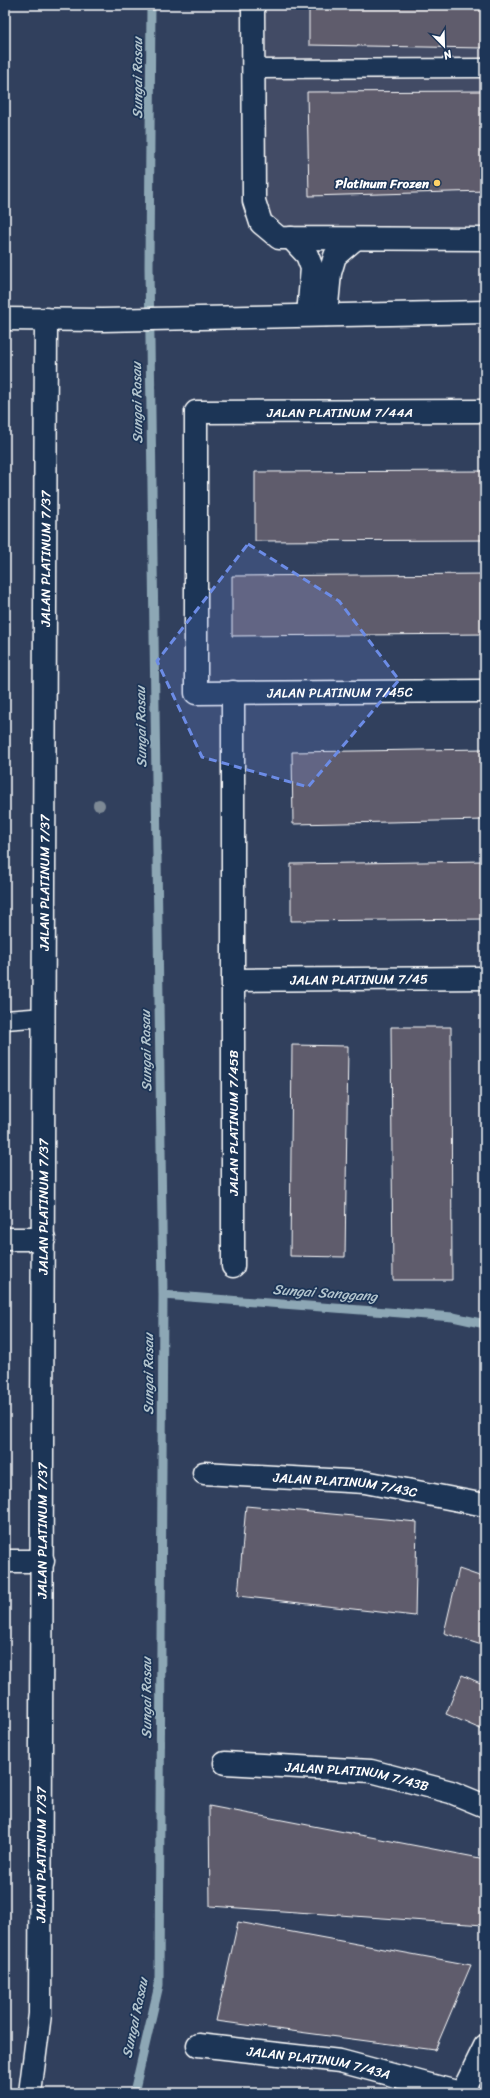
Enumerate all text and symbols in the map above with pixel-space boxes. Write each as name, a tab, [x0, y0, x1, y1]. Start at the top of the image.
north arrow	[424, 26, 464, 66]
water label: Sungai Rasau	[125, 36, 150, 119]
text: N	[440, 44, 456, 65]
place label: Platinum Frozen	[335, 172, 430, 195]
marker: Platinum Frozen	[432, 178, 442, 188]
water label: Sungai Rasau	[124, 361, 150, 444]
street label: JALAN PLATINUM 7/44A	[266, 401, 413, 424]
street label: JALAN PLATINUM 7/37	[33, 489, 57, 628]
street label: JALAN PLATINUM 7/45C	[266, 680, 413, 704]
water label: Sungai Rasau	[128, 685, 154, 768]
street label: JALAN PLATINUM 7/37	[32, 813, 56, 952]
street label: JALAN PLATINUM 7/45	[289, 967, 428, 991]
water label: Sungai Rasau	[133, 1009, 159, 1092]
street label: JALAN PLATINUM 7/45B	[222, 1050, 245, 1197]
street label: JALAN PLATINUM 7/37	[31, 1137, 55, 1276]
water label: Sungai Sanggang	[272, 1277, 380, 1309]
water label: Sungai Rasau	[136, 1332, 161, 1415]
street label: JALAN PLATINUM 7/37	[30, 1461, 53, 1600]
street label: JALAN PLATINUM 7/43C	[272, 1465, 419, 1503]
water label: Sungai Rasau	[134, 1656, 159, 1739]
street label: JALAN PLATINUM 7/43B	[284, 1755, 431, 1797]
street label: JALAN PLATINUM 7/37	[29, 1785, 52, 1924]
water label: Sungai Rasau	[114, 1974, 156, 2060]
street label: JALAN PLATINUM 7/43A	[245, 2039, 393, 2085]

